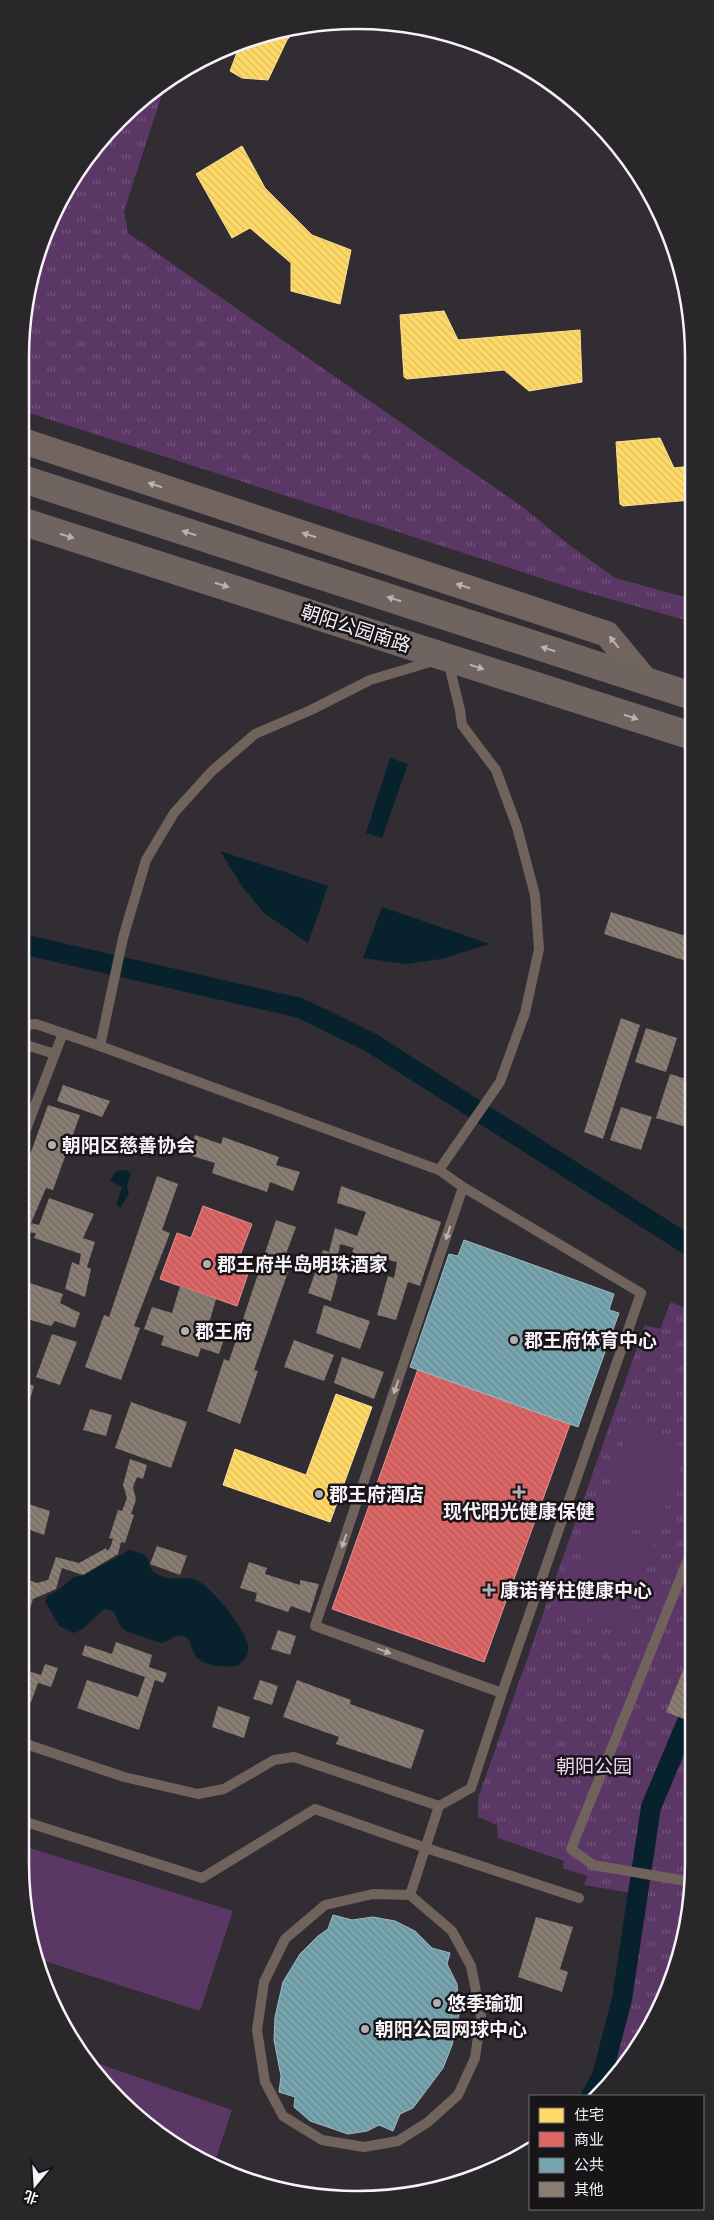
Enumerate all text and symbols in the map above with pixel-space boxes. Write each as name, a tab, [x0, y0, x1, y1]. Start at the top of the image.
one-way arrow	[147, 480, 162, 488]
one-way arrow	[182, 528, 197, 536]
one-way arrow	[301, 531, 316, 539]
one-way arrow	[60, 532, 75, 540]
one-way arrow	[215, 582, 230, 590]
one-way arrow	[456, 582, 471, 590]
one-way arrow	[386, 595, 401, 603]
street label: 朝阳公园南路	[298, 599, 414, 657]
one-way arrow	[609, 636, 620, 649]
one-way arrow	[541, 645, 556, 652]
one-way arrow	[469, 664, 484, 671]
one-way arrow	[624, 713, 639, 721]
place label: 朝阳区慈善协会	[62, 1133, 195, 1157]
marker: 朝阳区慈善协会	[46, 1139, 58, 1151]
one-way arrow	[443, 1226, 451, 1241]
place label: 郡王府半岛明珠酒家	[217, 1252, 388, 1276]
marker: 郡王府半岛明珠酒家	[201, 1258, 213, 1270]
place label: 郡王府	[195, 1319, 252, 1343]
marker: 郡王府	[179, 1325, 191, 1337]
place label: 郡王府体育中心	[524, 1328, 657, 1352]
marker: 郡王府体育中心	[508, 1334, 520, 1346]
one-way arrow	[392, 1380, 399, 1395]
place label: 郡王府酒店	[329, 1482, 424, 1506]
marker: 现代阳光健康保健	[513, 1486, 525, 1498]
marker: 郡王府酒店	[313, 1488, 325, 1500]
place label: 现代阳光健康保健	[443, 1499, 595, 1523]
one-way arrow	[340, 1534, 347, 1549]
place label: 康诺脊柱健康中心	[500, 1578, 652, 1602]
marker: 康诺脊柱健康中心	[482, 1583, 496, 1597]
one-way arrow	[377, 1647, 392, 1655]
park label: 朝阳公园	[556, 1754, 632, 1778]
place label: 悠季瑜珈	[447, 1991, 523, 2015]
marker: 悠季瑜珈	[431, 1997, 443, 2009]
place label: 朝阳公园网球中心	[375, 2017, 527, 2041]
marker: 朝阳公园网球中心	[359, 2023, 371, 2035]
legend	[529, 2095, 704, 2210]
text: 住宅	[574, 2105, 604, 2124]
text: 商业	[574, 2130, 604, 2149]
text: 公共	[574, 2155, 604, 2174]
north arrow	[10, 2160, 60, 2210]
text: 其他	[574, 2180, 604, 2199]
text: 北	[22, 2187, 40, 2208]

